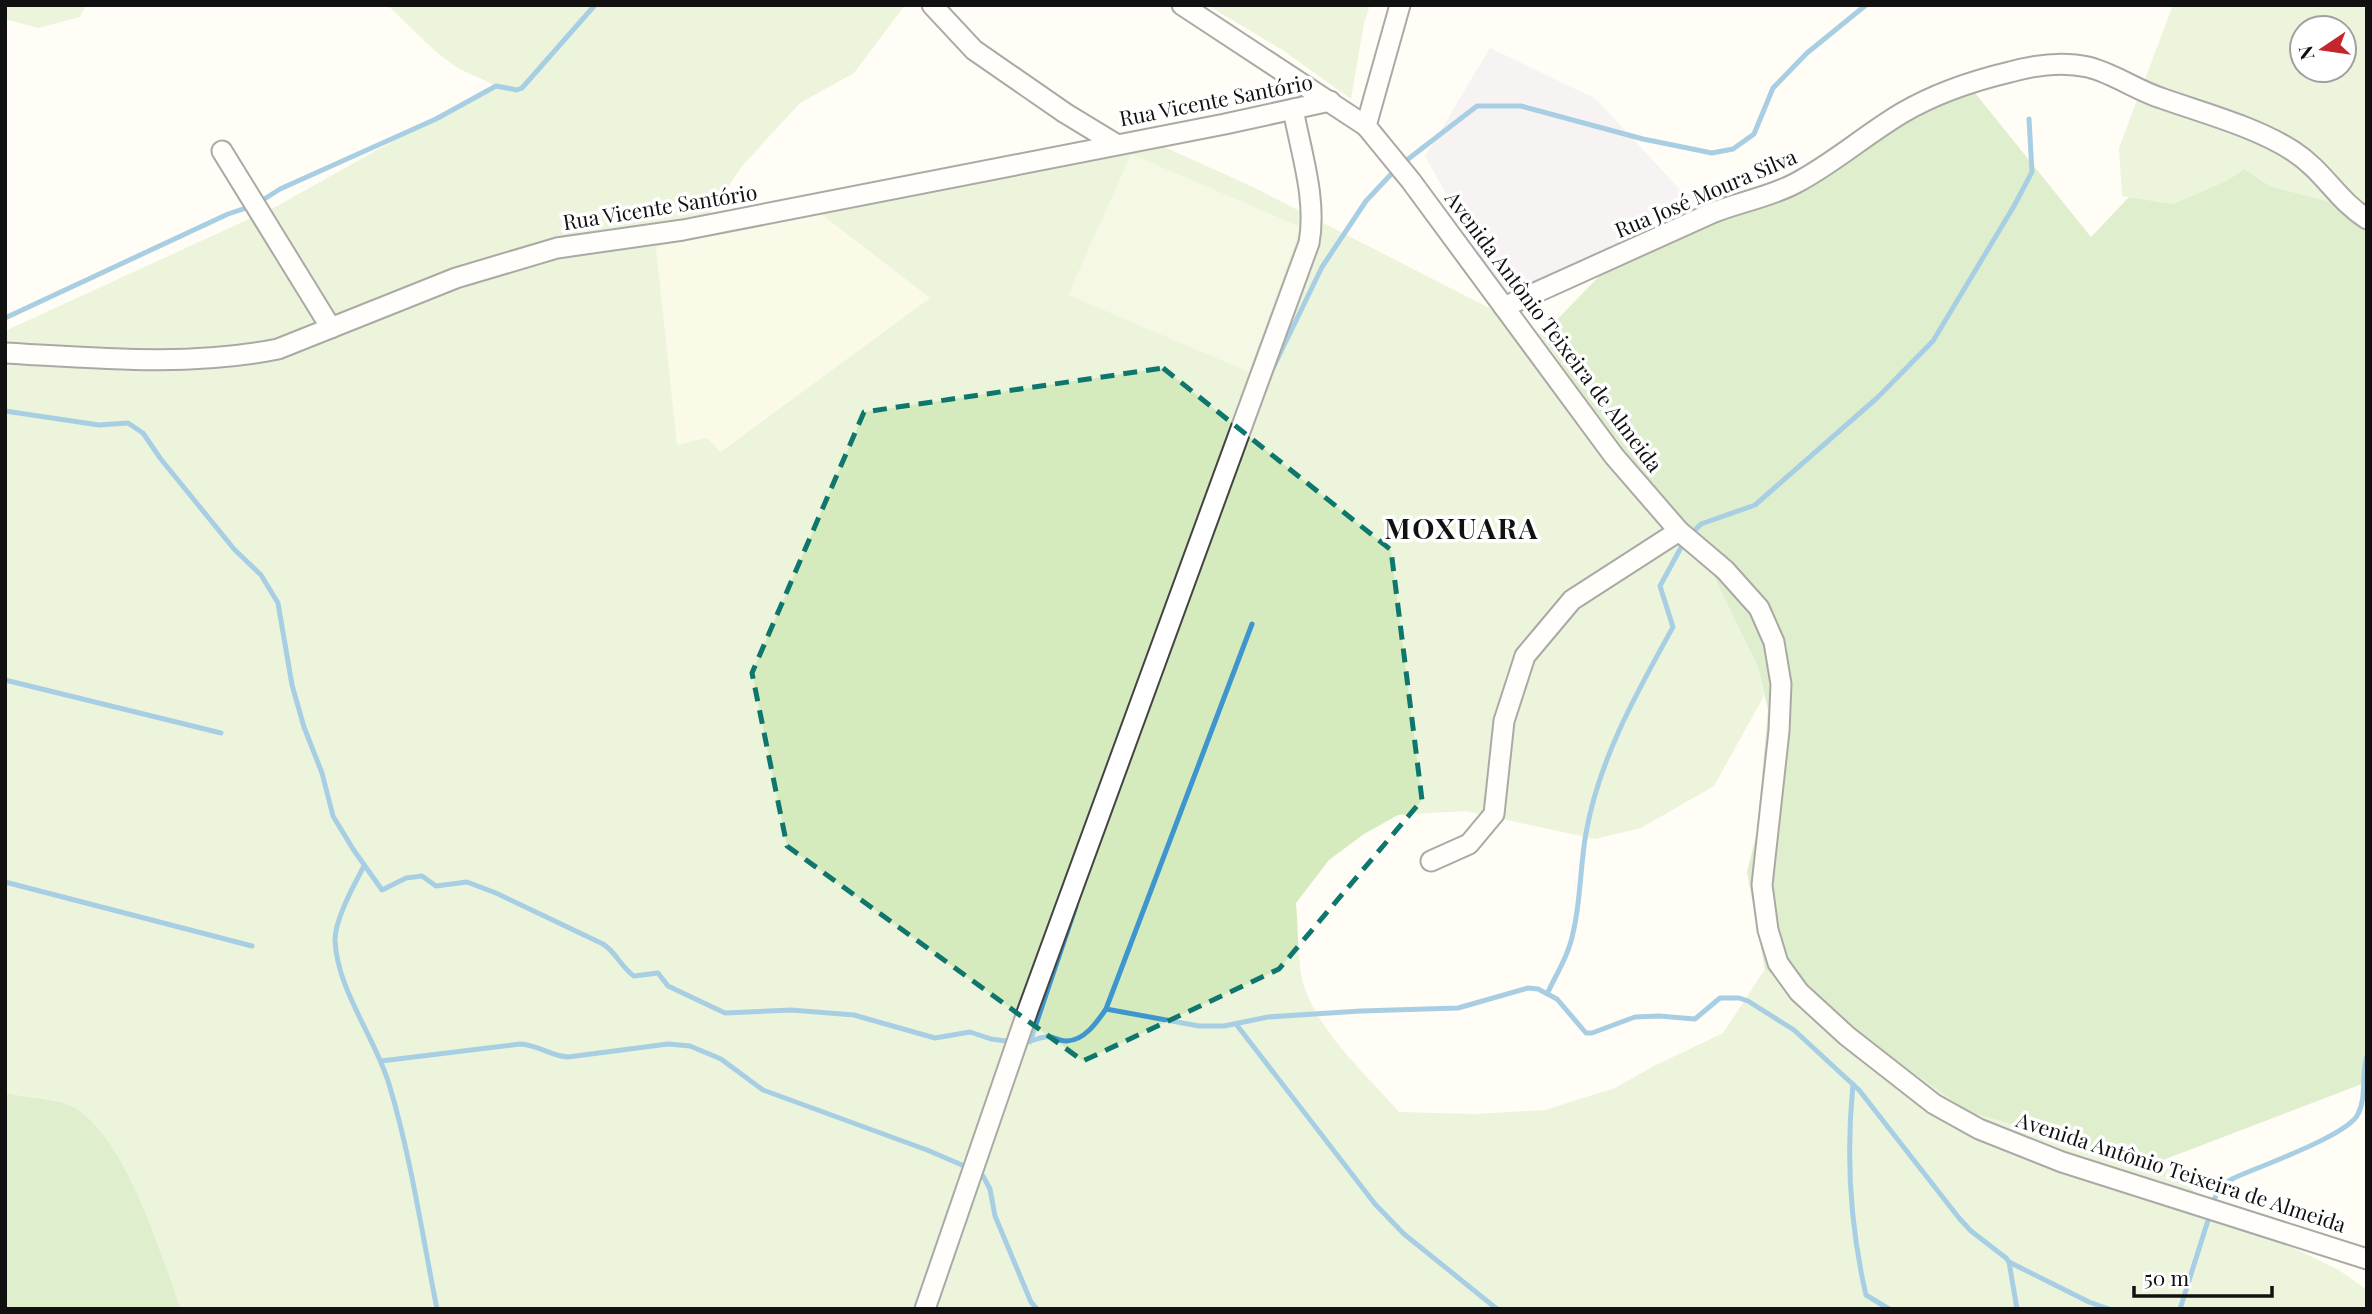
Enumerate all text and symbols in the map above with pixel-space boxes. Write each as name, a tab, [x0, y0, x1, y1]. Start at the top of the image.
north arrow	[2288, 14, 2358, 84]
text: N	[2291, 43, 2320, 63]
street label: Rua Vicente Santório	[1117, 67, 1315, 132]
street label: Rua José Moura Silva	[1610, 141, 1801, 243]
street label: Rua Vicente Santório	[561, 177, 759, 235]
street label: Avenida Antônio Teixeira de Almeida	[1439, 184, 1670, 477]
district label: MOXUARA	[1385, 509, 1539, 546]
street label: Avenida Antônio Teixeira de Almeida	[2012, 1104, 2350, 1238]
scale bar	[2134, 1254, 2272, 1298]
text: 50 m	[2144, 1263, 2190, 1291]

